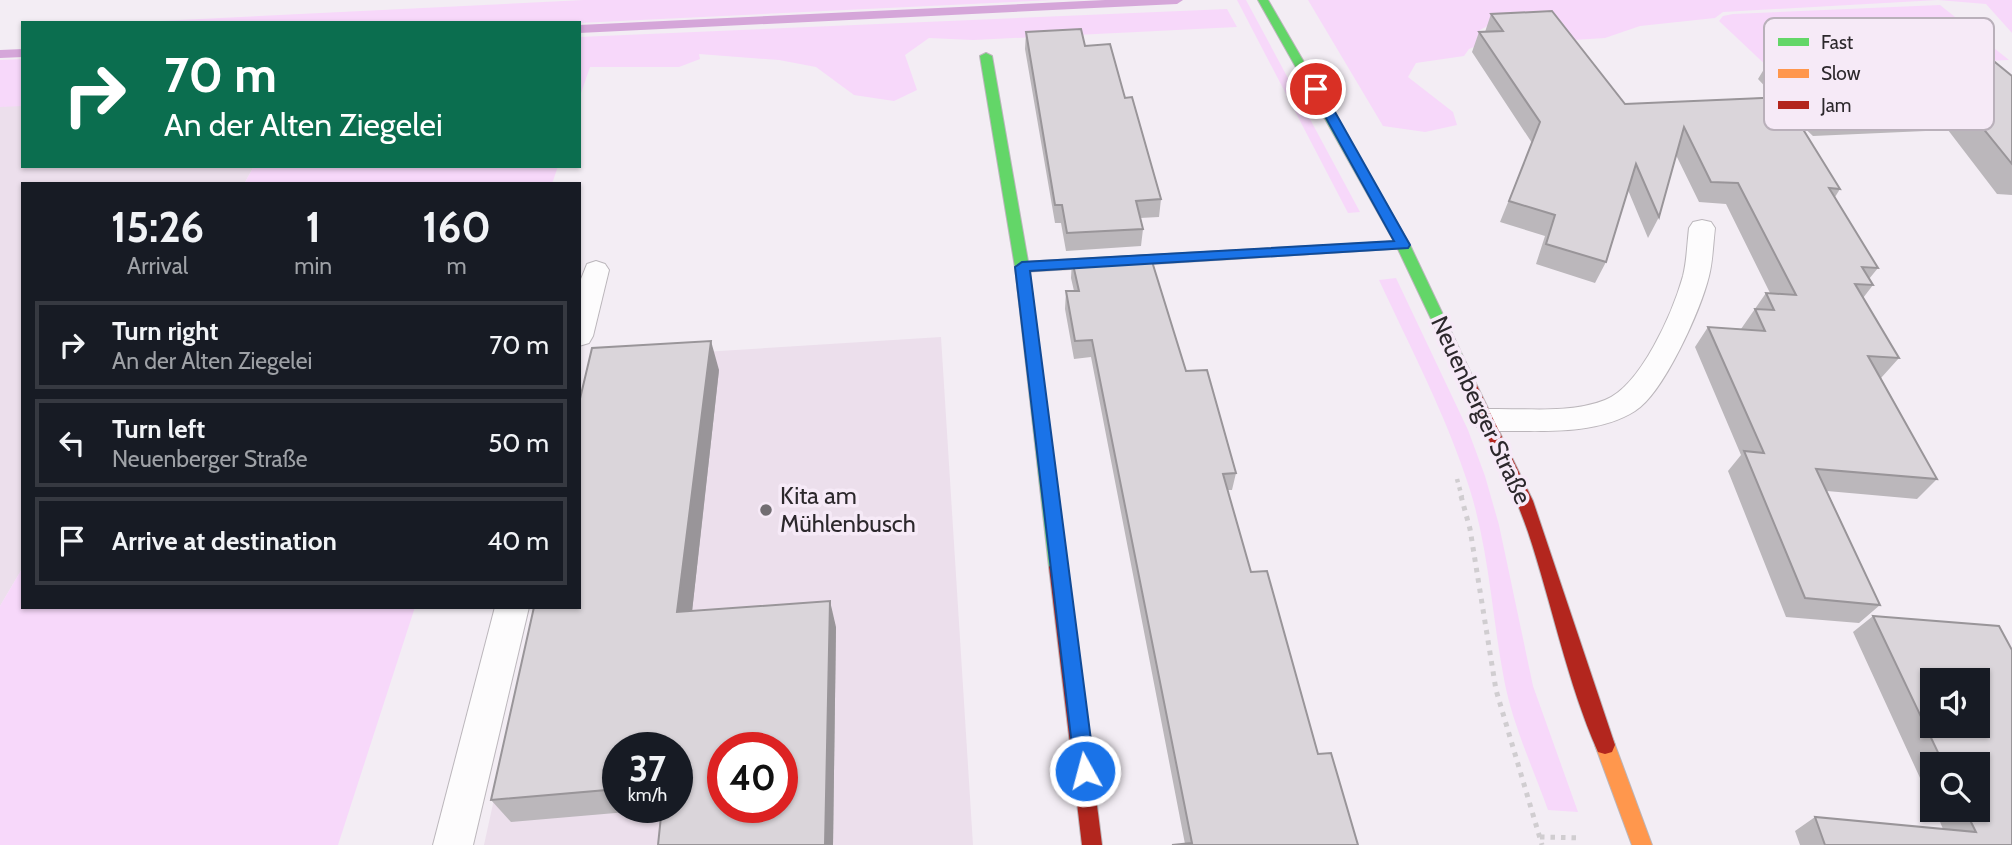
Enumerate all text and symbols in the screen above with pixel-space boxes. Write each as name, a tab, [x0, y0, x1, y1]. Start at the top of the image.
legend	[1764, 18, 1994, 130]
text: Fast	[1821, 31, 1854, 54]
text: 70 m	[164, 45, 277, 104]
icon: right	[49, 49, 140, 140]
pin	[1286, 59, 1346, 119]
text: Slow	[1821, 62, 1861, 85]
icon: arrive	[1297, 70, 1335, 108]
text: Jam	[1820, 94, 1851, 117]
text: An der Alten Ziegelei	[164, 105, 443, 144]
text: 15:26	[111, 201, 204, 253]
text: 1	[305, 201, 321, 253]
text: 160	[422, 201, 491, 253]
text: Arrival	[127, 252, 188, 280]
text: min	[294, 252, 332, 280]
text: m	[447, 252, 467, 280]
street label: Neuenberger Straße	[1425, 311, 1538, 508]
text: Turn right	[112, 315, 218, 347]
icon: right	[53, 326, 91, 364]
text: 70 m	[489, 329, 549, 361]
text: An der Alten Ziegelei	[112, 347, 312, 375]
text: Turn left	[112, 413, 205, 445]
icon: left	[53, 424, 91, 462]
text: 50 m	[488, 427, 549, 459]
text: Neuenberger Straße	[112, 445, 308, 473]
place label: Kita am Mühlenbusch	[780, 481, 916, 538]
marker: Kita am Mühlenbusch	[758, 502, 774, 518]
icon: arrive	[53, 522, 91, 560]
text: Arrive at destination	[112, 525, 337, 557]
text: 40 m	[487, 525, 549, 557]
map controls	[1920, 668, 1990, 822]
button: sound	[1920, 668, 1990, 738]
speed limit sign: 40	[707, 732, 798, 823]
position arrow	[1048, 734, 1122, 808]
text: 37	[629, 747, 666, 790]
button: search	[1920, 752, 1990, 822]
text: km/h	[628, 784, 667, 806]

